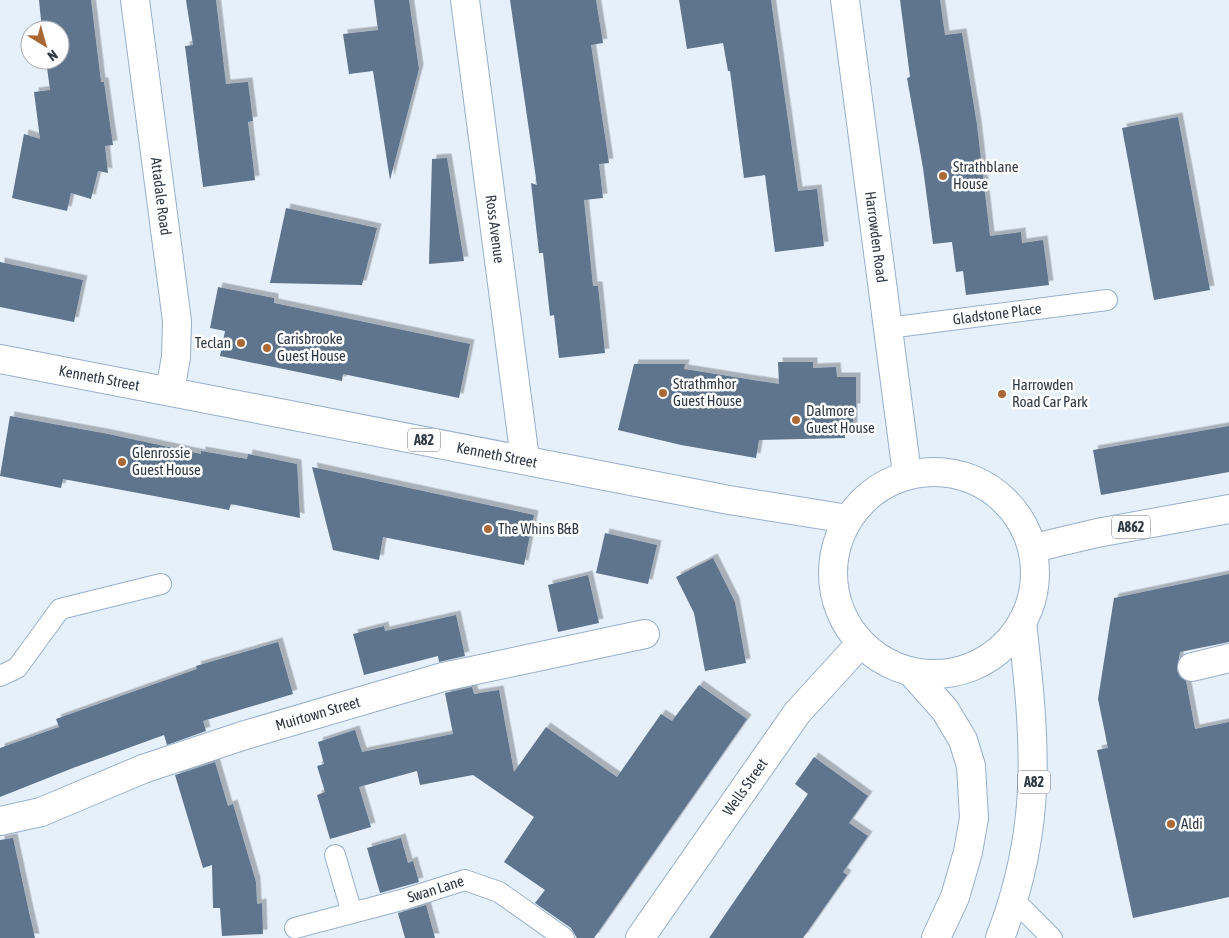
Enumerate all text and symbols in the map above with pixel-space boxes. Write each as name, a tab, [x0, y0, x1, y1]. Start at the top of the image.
north arrow	[20, 20, 70, 70]
text: N	[45, 47, 61, 64]
street label: Attadale Road	[148, 156, 175, 236]
place label: Strathblane House	[953, 158, 1019, 192]
marker: Strathblane House	[937, 170, 949, 182]
street label: Harrowden Road	[862, 190, 891, 284]
street label: Ross Avenue	[483, 194, 508, 264]
street label: Gladstone Place	[952, 299, 1043, 328]
place label: Carisbrooke Guest House	[277, 330, 346, 364]
place label: Teclan	[195, 334, 231, 351]
marker: Teclan	[235, 337, 247, 349]
marker: Carisbrooke Guest House	[261, 342, 273, 354]
street label: Kenneth Street	[57, 362, 141, 394]
place label: Strathmhor Guest House	[673, 375, 742, 409]
place label: Harrowden Road Car Park	[1012, 376, 1088, 410]
marker: Strathmhor Guest House	[657, 387, 669, 399]
marker: Harrowden Road Car Park	[996, 388, 1008, 400]
place label: Dalmore Guest House	[806, 402, 875, 436]
marker: Dalmore Guest House	[790, 414, 802, 426]
road number: A82	[408, 428, 440, 452]
street label: Kenneth Street	[455, 438, 539, 471]
place label: Glenrossie Guest House	[132, 444, 201, 478]
marker: Glenrossie Guest House	[116, 456, 128, 468]
road number: A862	[1112, 516, 1150, 538]
place label: The Whins B&B	[498, 520, 579, 537]
marker: The Whins B&B	[482, 523, 494, 535]
street label: Muirtown Street	[273, 693, 362, 734]
street label: Wells Street	[719, 755, 771, 819]
road number: A82	[1018, 770, 1050, 794]
place label: Aldi	[1181, 815, 1203, 832]
marker: Aldi	[1165, 818, 1177, 830]
street label: Swan Lane	[405, 872, 466, 906]

